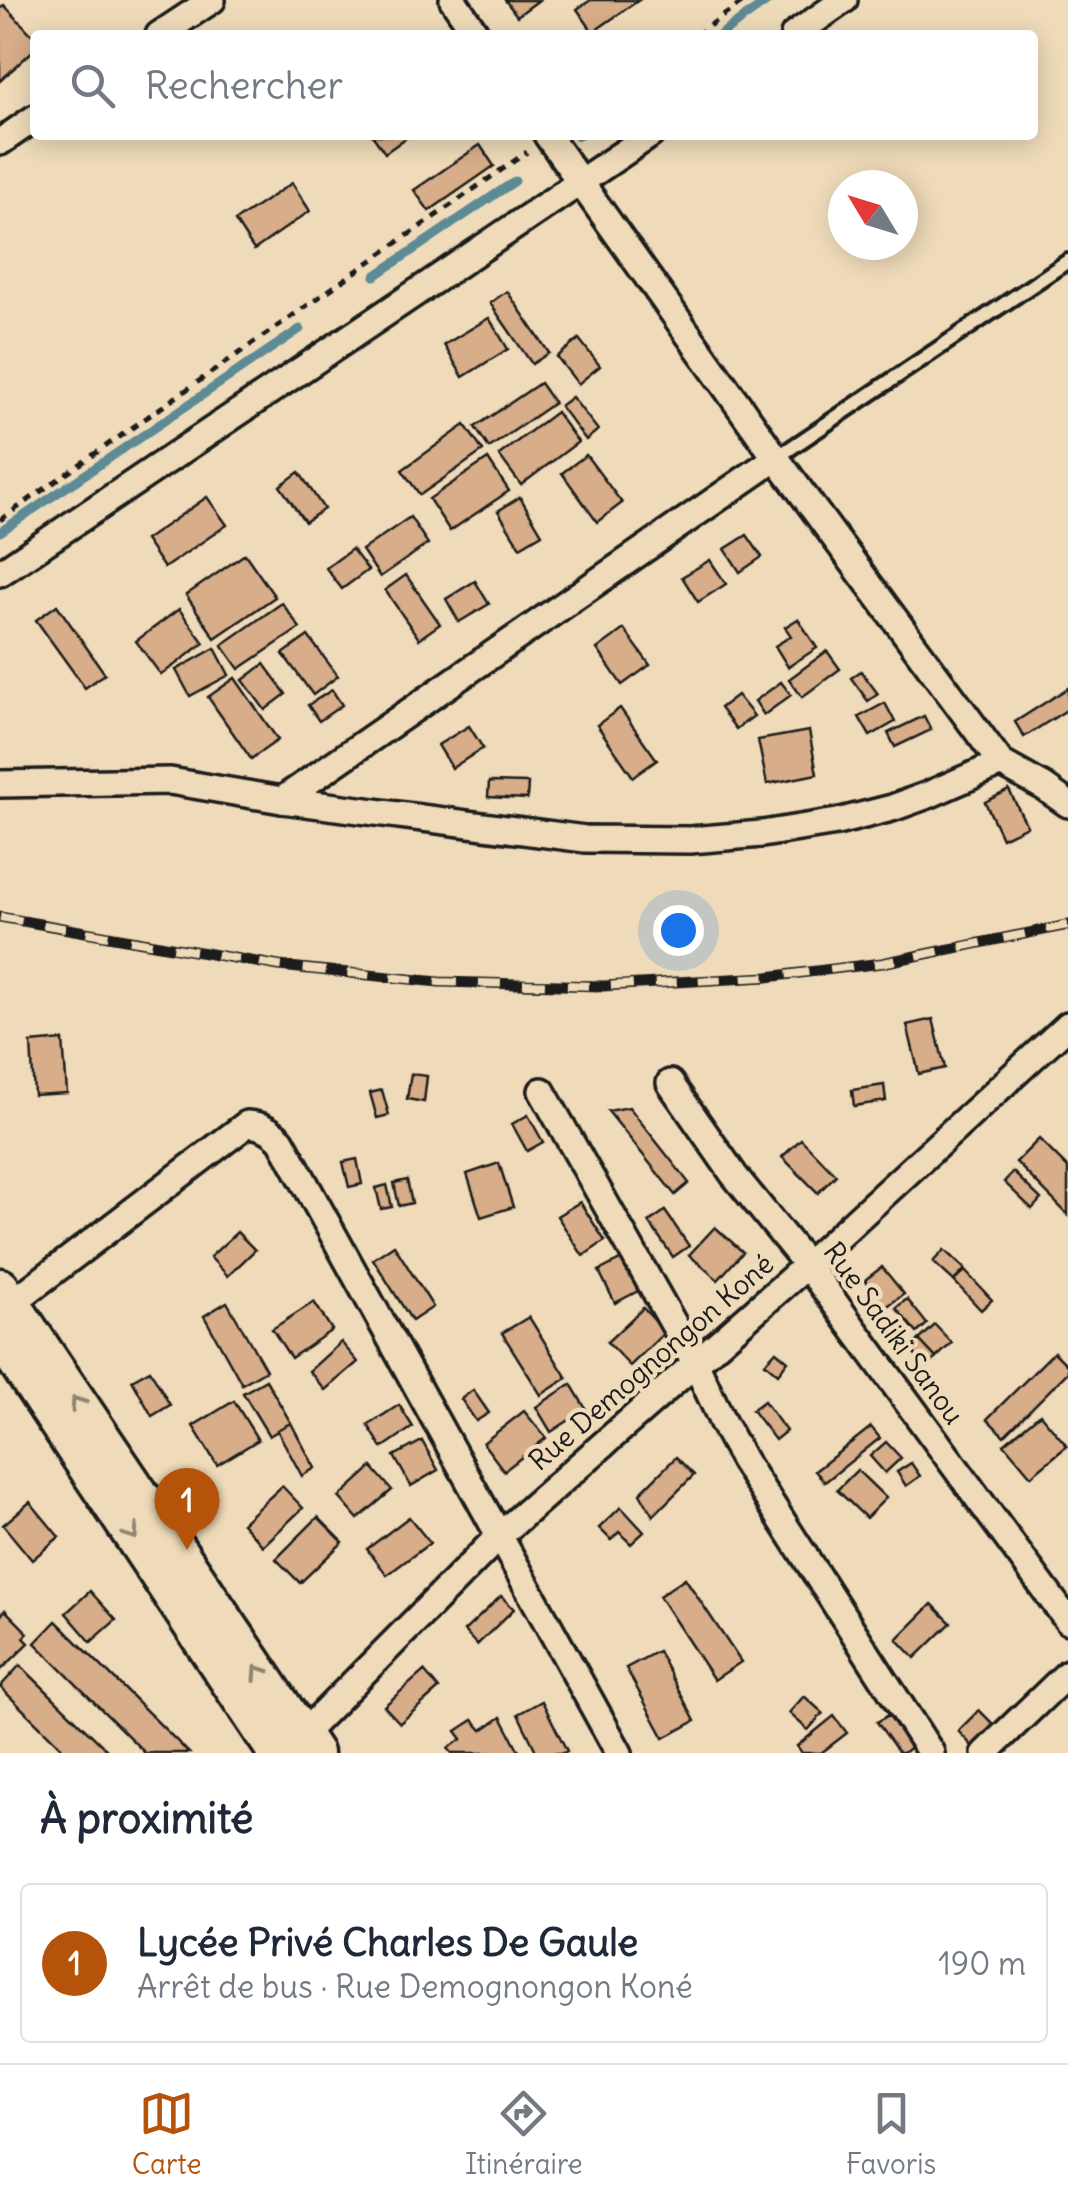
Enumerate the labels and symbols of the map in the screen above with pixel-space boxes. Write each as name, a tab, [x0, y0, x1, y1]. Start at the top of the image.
north arrow	[828, 170, 918, 260]
your location	[653, 905, 704, 956]
street label: Rue Sadiki Sanou	[816, 1235, 972, 1431]
street label: Rue Demognongon Koné	[521, 1246, 781, 1478]
one-way arrow	[71, 1395, 89, 1414]
pin: 1	[154, 1468, 220, 1550]
one-way arrow	[120, 1521, 138, 1540]
one-way arrow	[253, 1664, 272, 1682]

